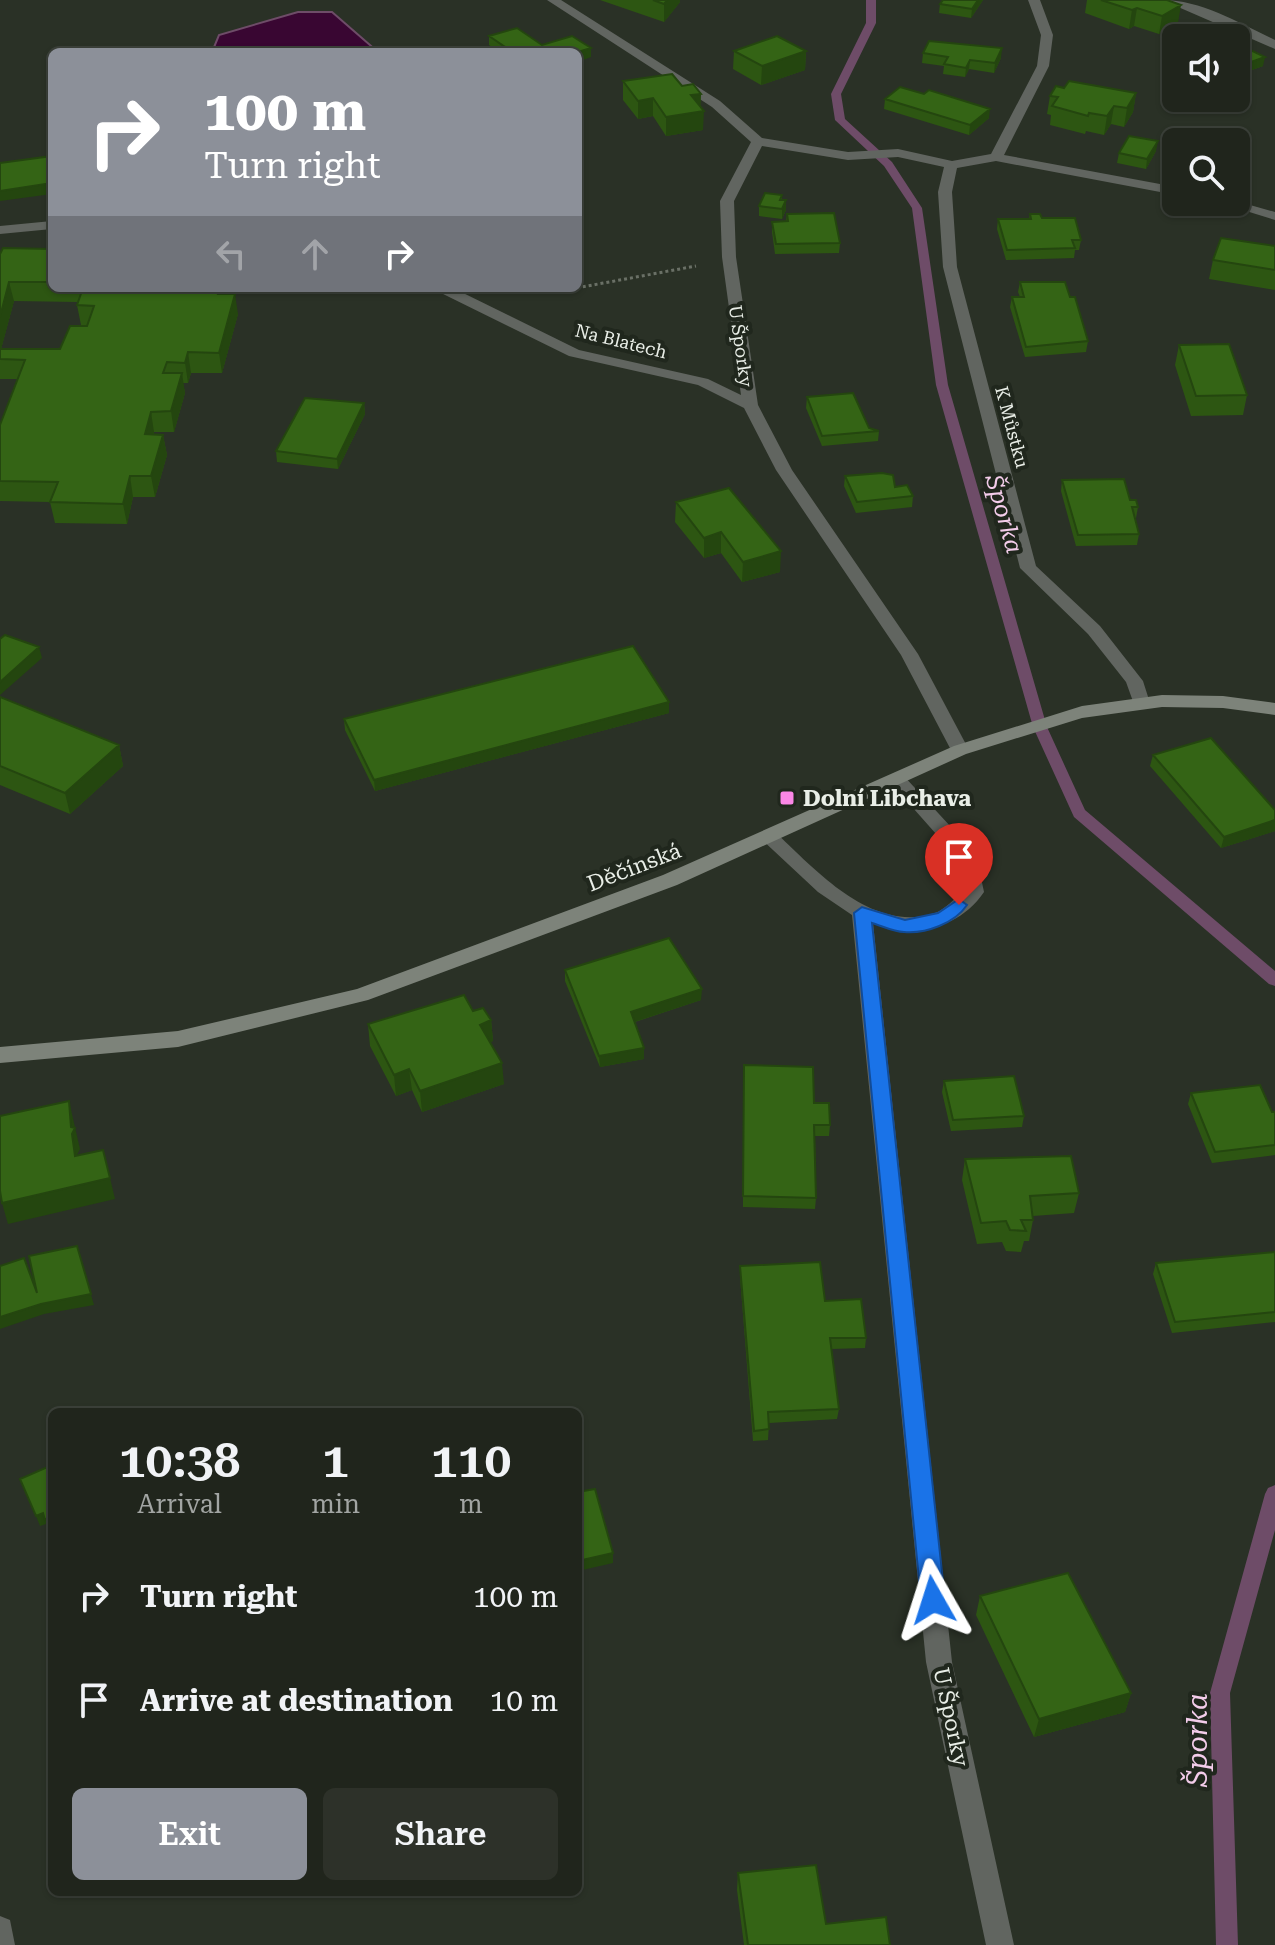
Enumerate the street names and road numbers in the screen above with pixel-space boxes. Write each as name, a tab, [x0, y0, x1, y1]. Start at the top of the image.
street label: U Šporky	[725, 304, 757, 389]
street label: Na Blatech	[573, 319, 669, 363]
street label: K Můstku	[991, 384, 1033, 470]
street label: Děčínská	[584, 838, 684, 896]
street label: U Šporky	[928, 1665, 975, 1769]

